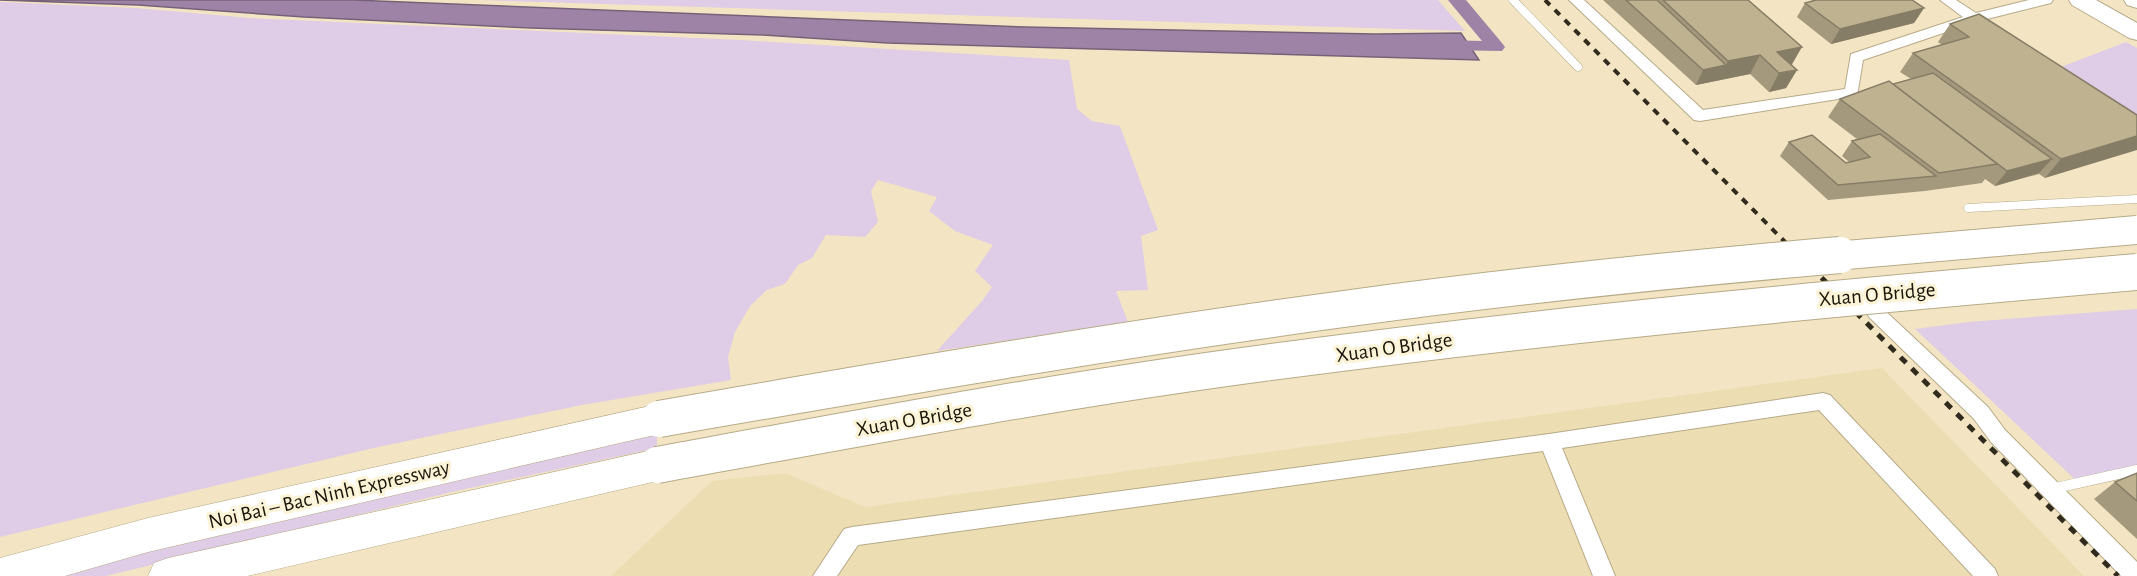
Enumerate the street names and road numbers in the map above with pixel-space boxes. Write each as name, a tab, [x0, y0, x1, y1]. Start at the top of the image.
street label: Xuan O Bridge	[1818, 279, 1936, 310]
street label: Xuan O Bridge	[1335, 329, 1454, 366]
street label: Xuan O Bridge	[855, 399, 974, 440]
street label: Noi Bai – Bac Ninh Expressway	[206, 456, 452, 532]

